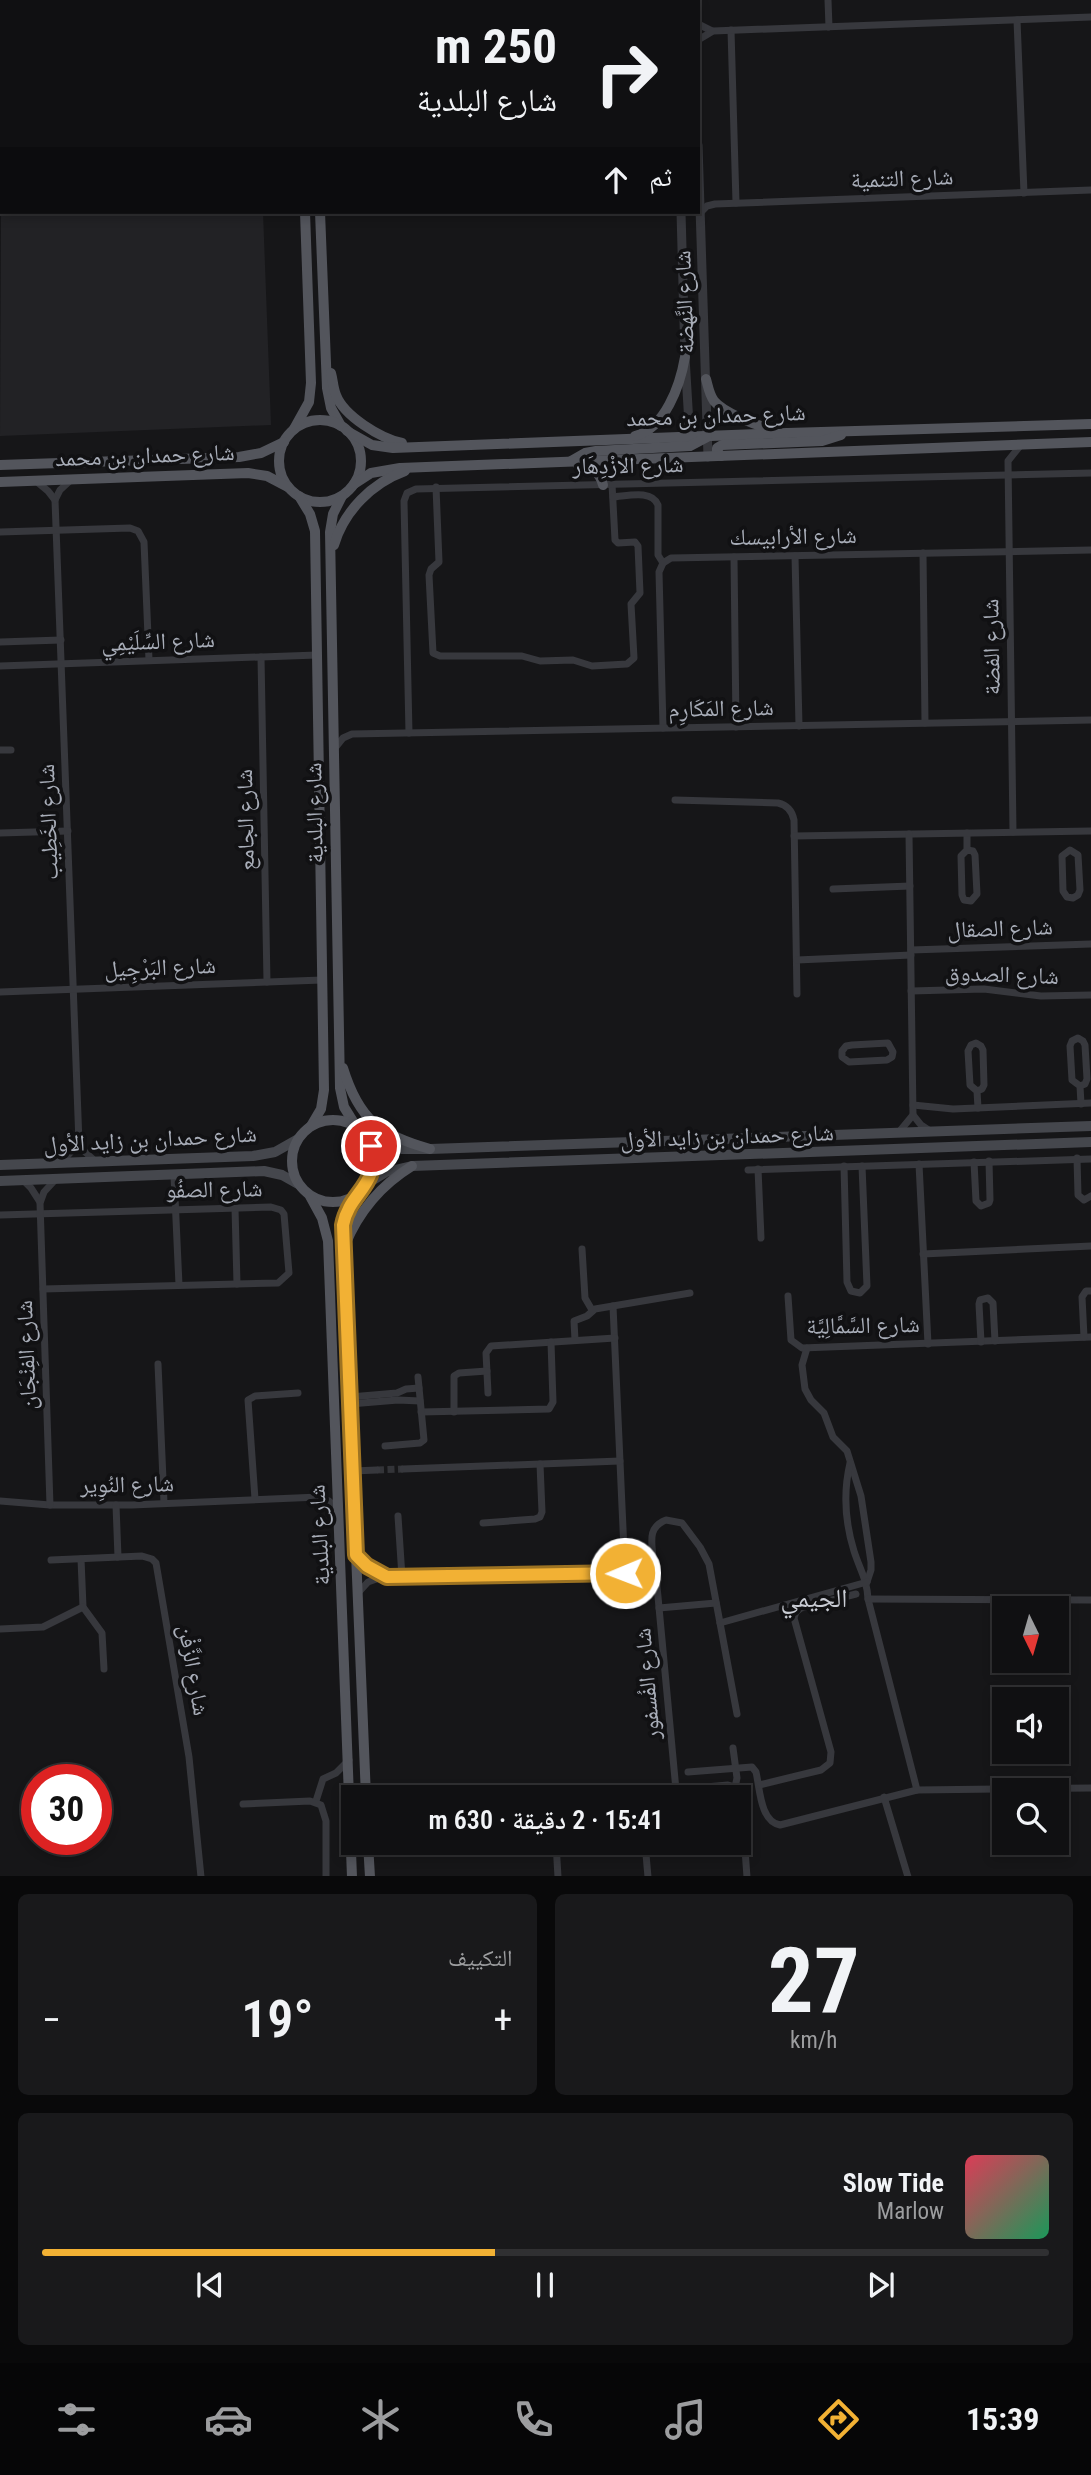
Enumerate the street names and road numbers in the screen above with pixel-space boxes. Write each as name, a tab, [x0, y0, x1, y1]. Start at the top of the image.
street label: شارع التنمية	[850, 163, 954, 195]
street label: شارع النَّهضة	[669, 250, 701, 354]
street label: شارع حمدان بن محمد	[626, 399, 806, 433]
street label: شارع حمدان بن محمد	[55, 439, 235, 473]
street label: شارع الازْدِهَار	[571, 451, 684, 481]
street label: شارع الأرابيسك	[729, 522, 857, 552]
street label: شارع الفضة	[977, 598, 1007, 695]
street label: شارع السِّلَيْمِي	[101, 626, 216, 662]
street label: شارع المَكَارِم	[668, 694, 774, 726]
street label: شارع البلدية	[300, 762, 330, 864]
street label: شارع الخَطِيب	[33, 763, 65, 881]
street label: شارع الجامع	[231, 769, 261, 871]
street label: شارع الصقال	[947, 913, 1053, 945]
street label: شارع البَرْجِيل	[104, 952, 216, 985]
street label: شارع الصدوق	[945, 959, 1059, 991]
street label: شارع حمدان بن زايد الأول	[620, 1119, 834, 1155]
street label: شارع حمدان بن زايد الأول	[43, 1120, 257, 1160]
street label: شارع الصفُو	[165, 1175, 263, 1205]
street label: شارع الفِنْجَان	[11, 1300, 43, 1410]
street label: شارع السَّمَّالِيَّة	[806, 1311, 920, 1341]
street label: شارع النُوِير	[79, 1470, 174, 1502]
street label: شارع البلدية	[303, 1484, 337, 1586]
street label: شارع الزَّفْن	[171, 1623, 215, 1718]
street label: شارع الفُسفور	[629, 1627, 667, 1742]

